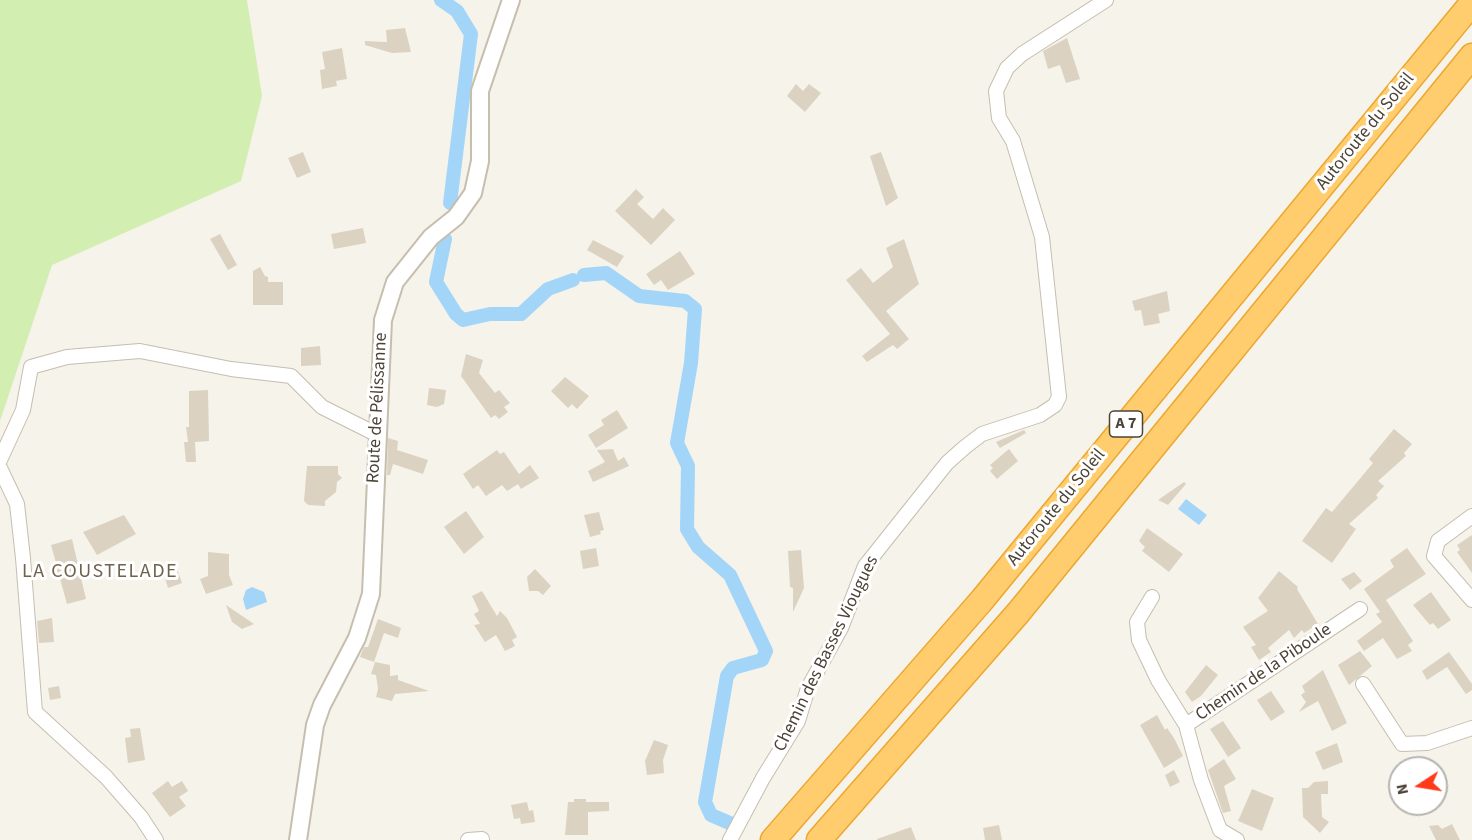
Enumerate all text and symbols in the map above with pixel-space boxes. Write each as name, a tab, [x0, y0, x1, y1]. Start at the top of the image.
street label: Autoroute du Soleil	[1312, 69, 1420, 195]
street label: Route de Pélissanne	[363, 332, 393, 484]
road number: A 7	[1110, 411, 1142, 437]
street label: Autoroute du Soleil	[1003, 445, 1111, 571]
street label: Chemin des Basses Viougues	[770, 553, 884, 755]
district label: LA COUSTELADE	[22, 561, 178, 585]
street label: Chemin de la Piboule	[1192, 620, 1336, 726]
north arrow	[1388, 756, 1448, 816]
text: N	[1390, 782, 1414, 797]

